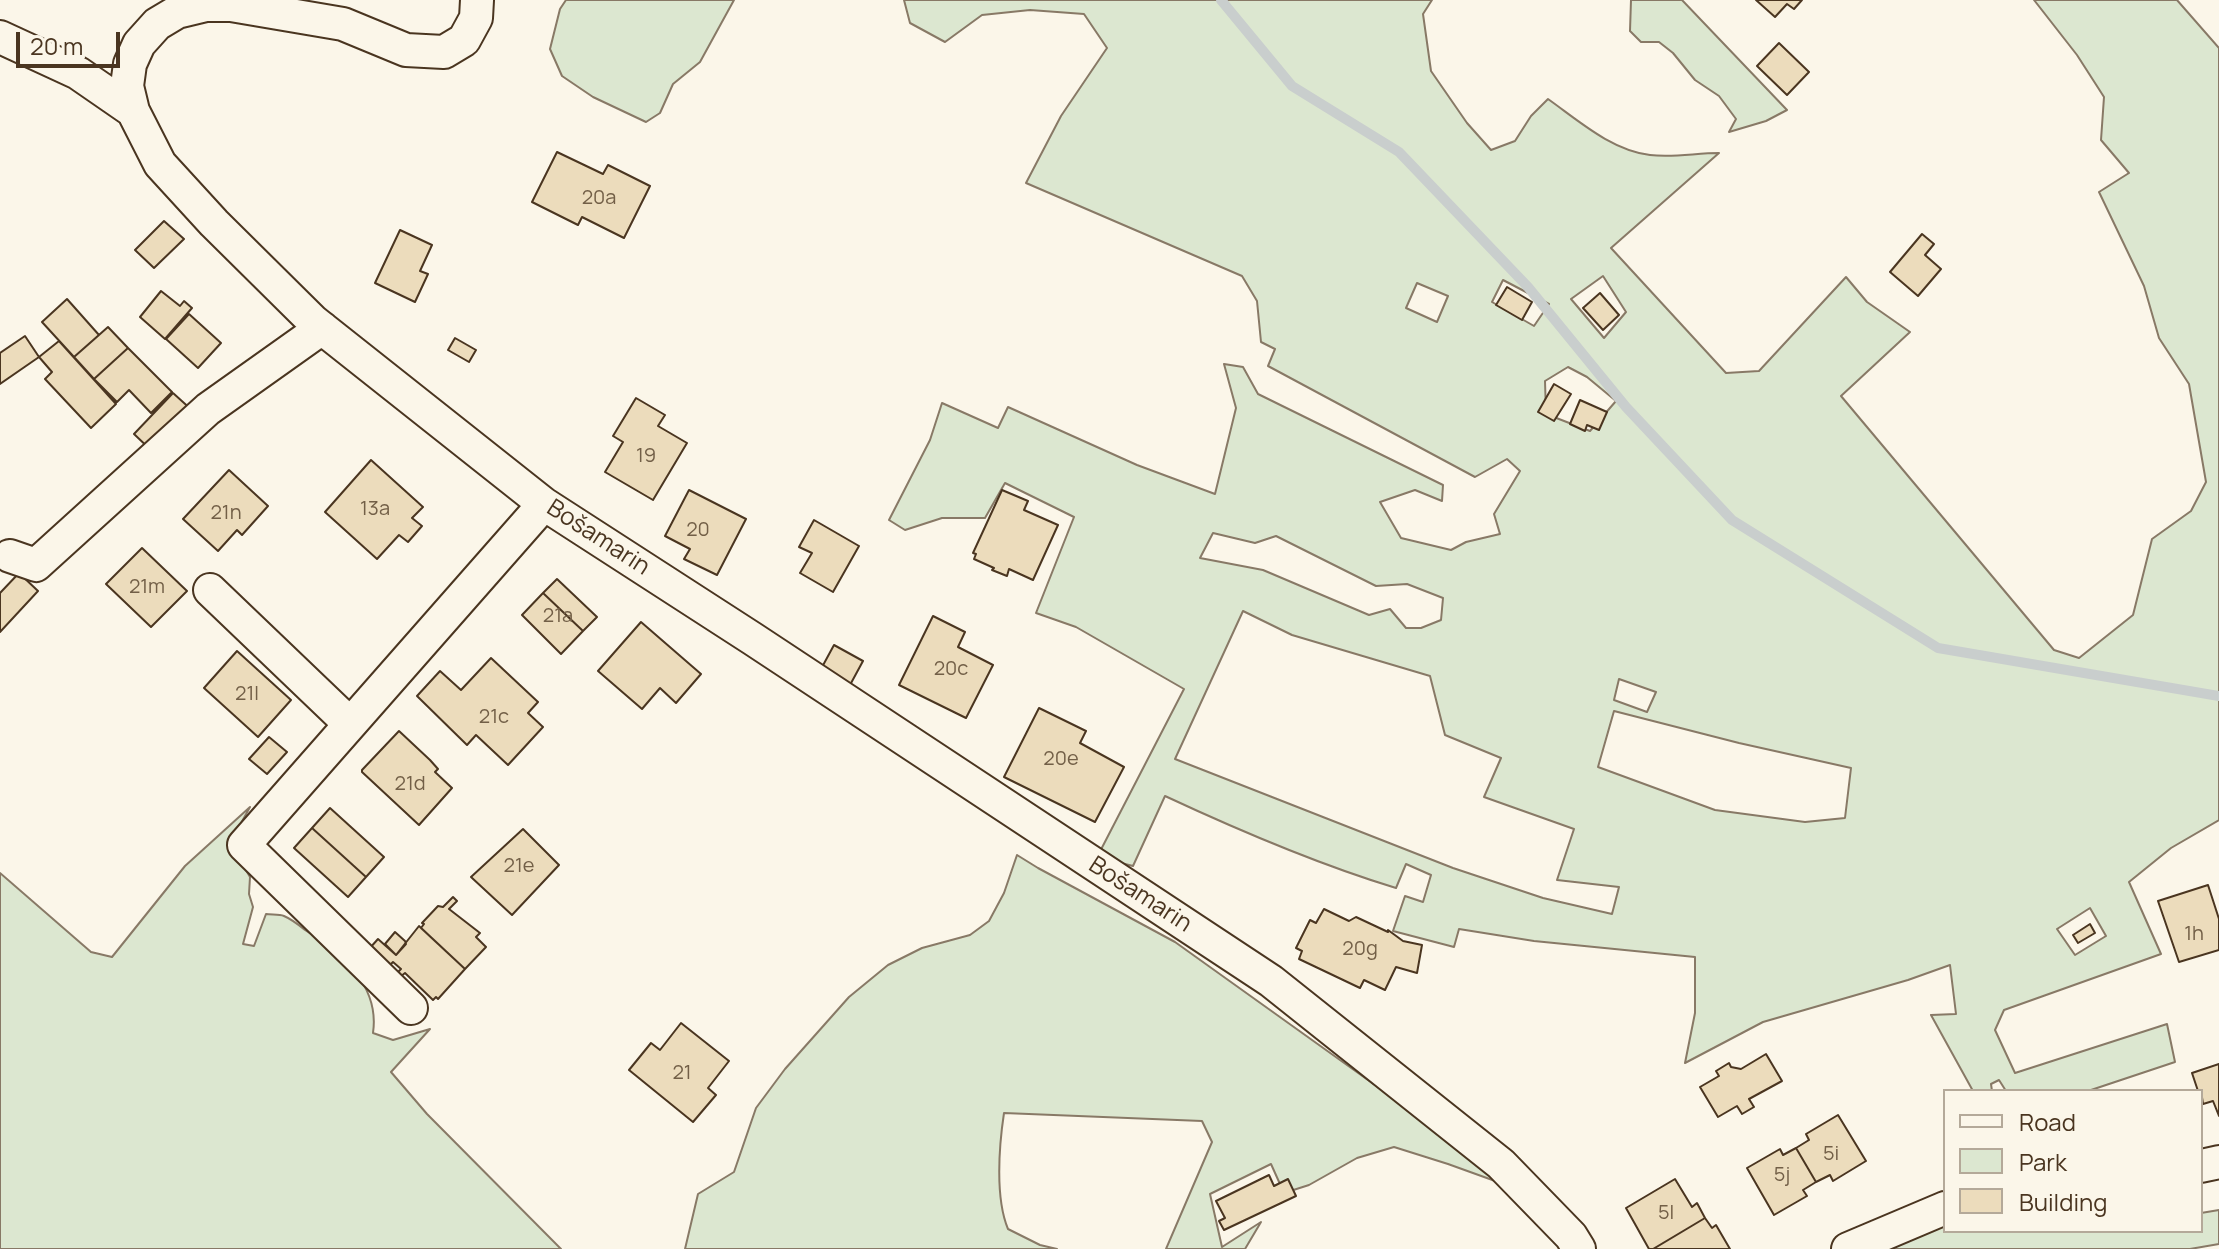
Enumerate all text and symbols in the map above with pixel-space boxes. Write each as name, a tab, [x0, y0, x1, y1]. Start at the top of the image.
scale bar	[20, 16, 124, 66]
text: 20 m	[30, 29, 83, 62]
house number: 20a	[582, 186, 616, 210]
house number: 19	[636, 444, 656, 468]
street label: Bošamarin	[541, 494, 655, 582]
house number: 13a	[360, 497, 390, 521]
house number: 21n	[210, 501, 242, 525]
house number: 20	[686, 518, 710, 542]
house number: 21m	[129, 575, 165, 599]
house number: 21a	[543, 604, 573, 628]
house number: 20c	[934, 657, 968, 681]
house number: 21l	[235, 682, 259, 706]
house number: 21c	[479, 705, 509, 729]
house number: 20e	[1043, 747, 1079, 771]
house number: 21d	[394, 772, 426, 796]
street label: Bošamarin	[1083, 851, 1197, 939]
house number: 21e	[504, 854, 534, 878]
house number: 1h	[2184, 922, 2204, 946]
house number: 20g	[1342, 937, 1378, 961]
house number: 21	[672, 1061, 692, 1085]
legend	[1943, 1089, 2203, 1233]
text: Road	[2019, 1105, 2076, 1138]
house number: 5i	[1823, 1142, 1839, 1166]
text: Park	[2019, 1145, 2067, 1178]
house number: 5j	[1774, 1163, 1790, 1187]
text: Building	[2019, 1185, 2107, 1218]
house number: 5l	[1658, 1201, 1674, 1225]

